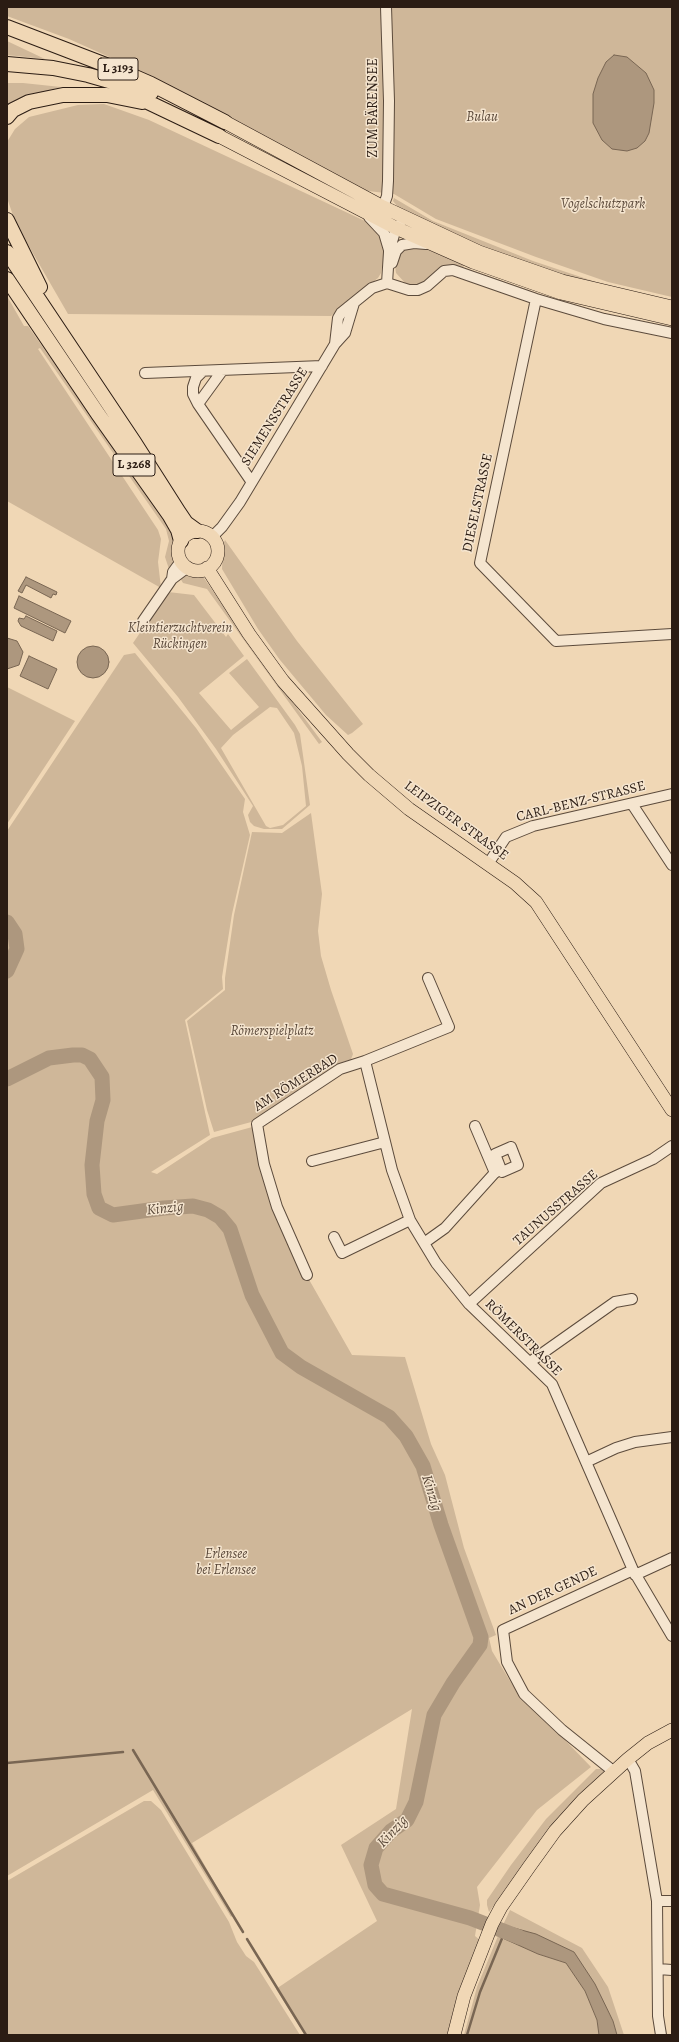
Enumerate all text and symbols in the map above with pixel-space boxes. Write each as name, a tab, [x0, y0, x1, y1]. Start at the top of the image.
road number: L 3193	[98, 58, 138, 80]
street label: ZUM BÄRENSEE	[366, 58, 382, 158]
park label: Bulau	[466, 110, 498, 126]
park label: Vogelschutzpark	[561, 197, 645, 213]
street label: SIEMENSSTRASSE	[238, 365, 312, 469]
street label: DIESELSTRASSE	[459, 452, 497, 554]
road number: L 3268	[113, 454, 155, 476]
park label: Kleintierzuchtverein Rückingen	[128, 621, 232, 654]
street label: LEIPZIGER STRASSE	[401, 778, 511, 864]
street label: CARL-BENZ-STRASSE	[515, 778, 647, 826]
park label: Römerspielplatz	[230, 1024, 314, 1040]
street label: AM RÖMERBAD	[251, 1050, 341, 1116]
street label: TAUNUSSTRASSE	[510, 1167, 602, 1249]
water label: Kinzig	[146, 1198, 184, 1220]
street label: RÖMERSTRASSE	[481, 1296, 565, 1380]
water label: Kinzig	[417, 1473, 445, 1513]
park label: Erlensee bei Erlensee	[196, 1547, 256, 1580]
street label: AN DER GENDE	[506, 1563, 600, 1619]
water label: Kinzig	[374, 1812, 412, 1852]

